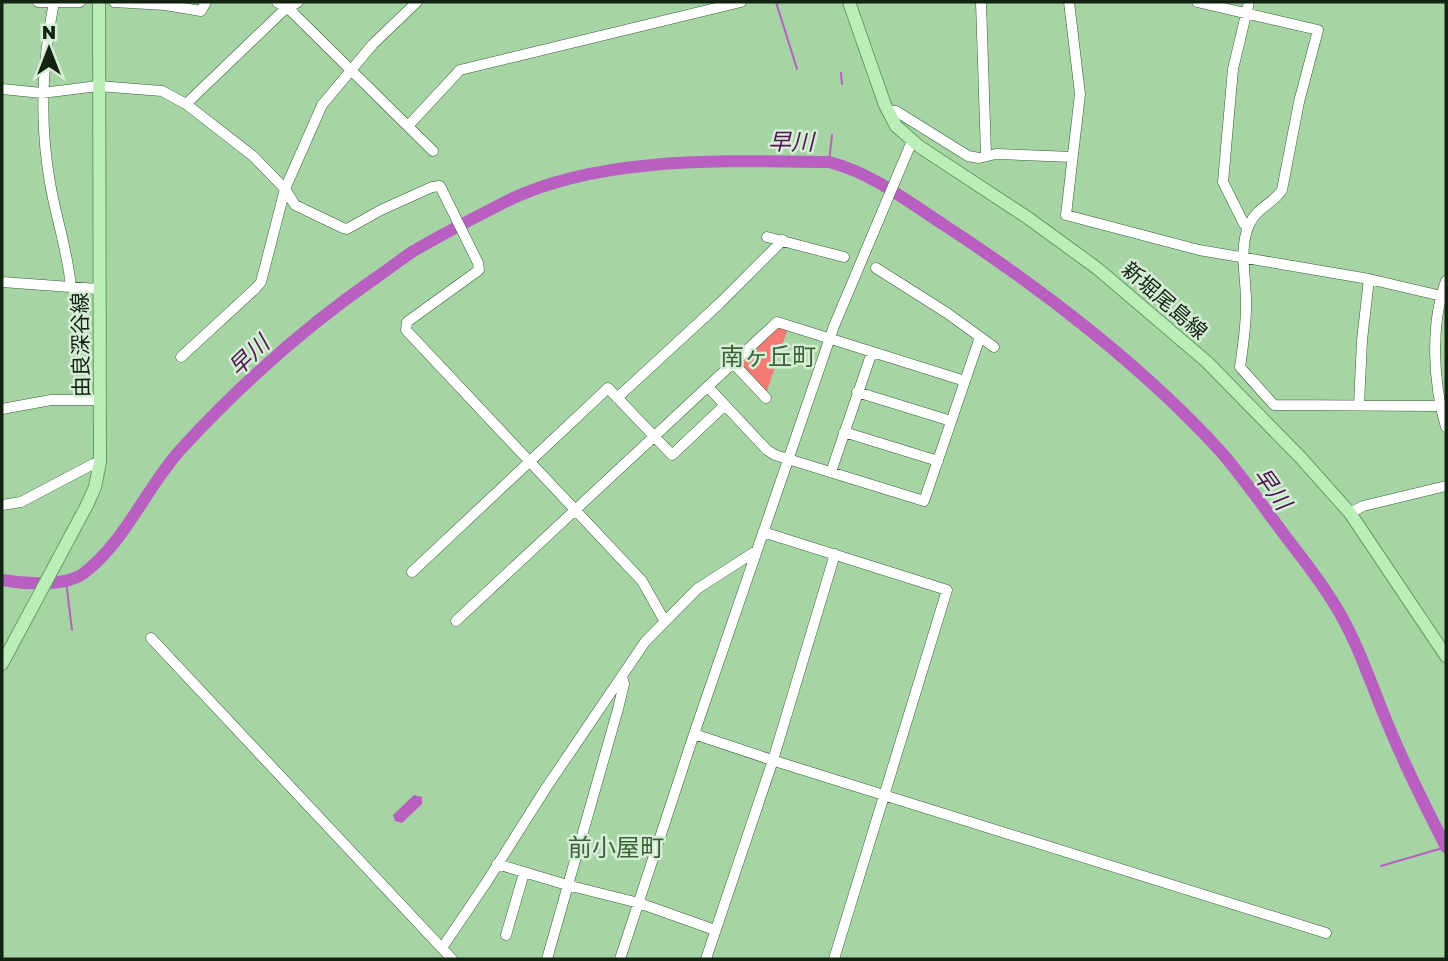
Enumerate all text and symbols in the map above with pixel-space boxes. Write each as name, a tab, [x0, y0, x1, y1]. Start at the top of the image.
north arrow	[14, 14, 84, 84]
text: N	[42, 20, 56, 43]
water label: 早川	[768, 127, 817, 155]
street label: 新堀尾島線	[1117, 256, 1213, 344]
street label: 由良深谷線	[66, 292, 94, 398]
water label: 早川	[222, 327, 276, 381]
district label: 南ヶ丘町	[720, 341, 816, 370]
water label: 早川	[1248, 461, 1300, 517]
district label: 前小屋町	[568, 832, 664, 861]

